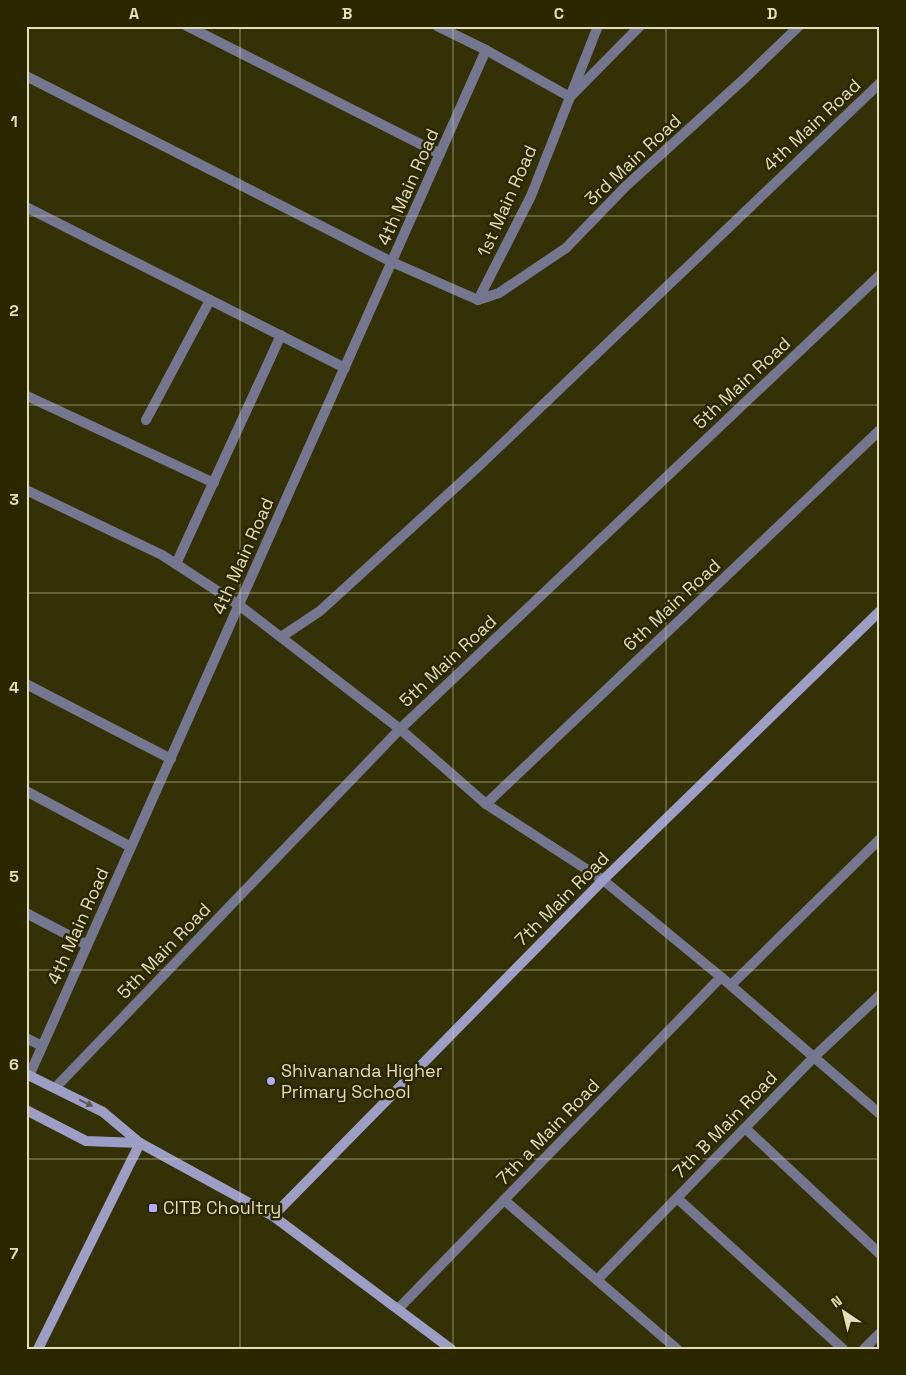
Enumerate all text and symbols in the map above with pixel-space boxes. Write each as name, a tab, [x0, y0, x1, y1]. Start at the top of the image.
text: A	[129, 3, 139, 24]
text: B	[342, 3, 352, 24]
text: C	[554, 3, 564, 24]
text: D	[767, 3, 777, 24]
street label: 4th Main Road	[758, 73, 865, 176]
street label: 3rd Main Road	[580, 109, 686, 210]
text: 1	[10, 111, 18, 132]
street label: 4th Main Road	[372, 125, 444, 249]
street label: 1st Main Road	[472, 141, 541, 260]
text: 2	[9, 300, 19, 321]
street label: 5th Main Road	[688, 332, 795, 434]
text: 3	[9, 489, 19, 510]
street label: 4th Main Road	[207, 494, 279, 618]
street label: 6th Main Road	[618, 554, 725, 656]
street label: 5th Main Road	[394, 610, 501, 712]
text: 4	[9, 677, 19, 698]
street label: 7th Main Road	[510, 847, 614, 951]
street label: 4th Main Road	[42, 864, 114, 988]
text: 5	[9, 866, 19, 887]
street label: 5th Main Road	[112, 898, 215, 1004]
text: 6	[9, 1054, 19, 1075]
place label: Shivananda Higher Primary School	[281, 1059, 443, 1103]
street label: 7th B Main Road	[667, 1066, 782, 1183]
street label: 7th a Main Road	[491, 1074, 604, 1190]
marker: Shivananda Higher Primary School	[265, 1075, 277, 1087]
one-way arrow	[79, 1099, 93, 1107]
place label: CITB Choultry	[163, 1196, 281, 1219]
marker: CITB Choultry	[147, 1202, 159, 1214]
text: 7	[10, 1243, 19, 1264]
north arrow	[818, 1288, 868, 1338]
text: N	[828, 1291, 846, 1311]

